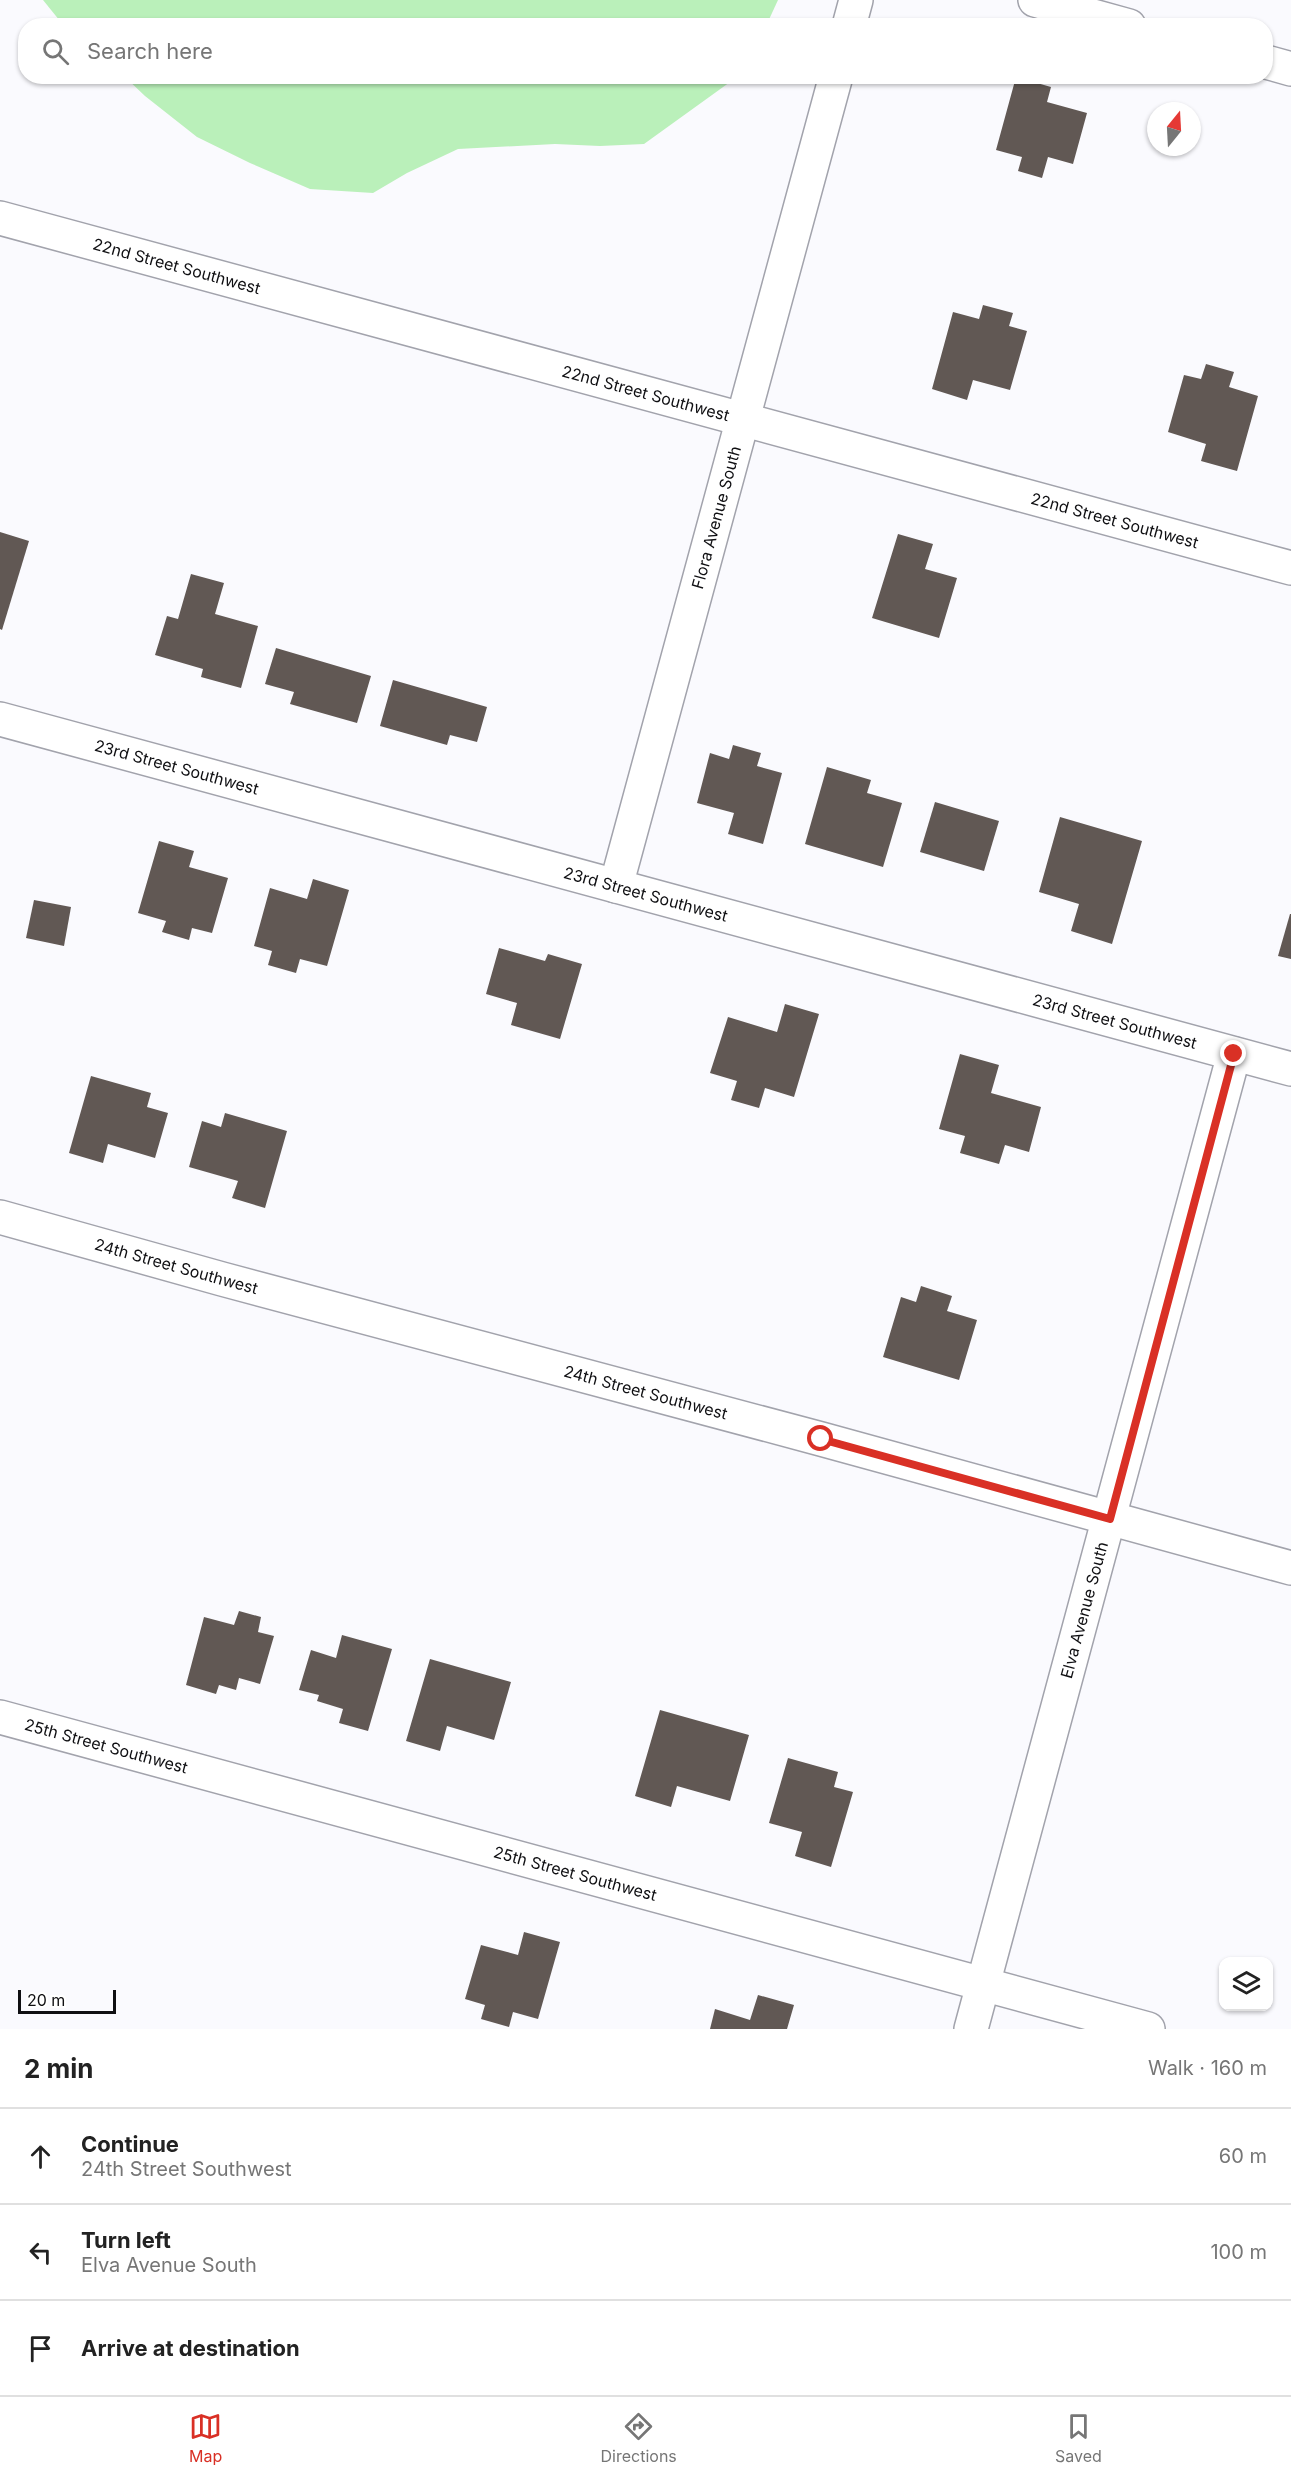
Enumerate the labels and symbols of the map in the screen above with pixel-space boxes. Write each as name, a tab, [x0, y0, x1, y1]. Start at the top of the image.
north arrow	[1147, 102, 1201, 156]
street label: 22nd Street Southwest	[91, 234, 263, 298]
street label: 22nd Street Southwest	[560, 361, 732, 425]
street label: Flora Avenue South	[687, 444, 745, 591]
street label: 22nd Street Southwest	[1029, 488, 1201, 552]
street label: 23rd Street Southwest	[92, 735, 261, 799]
street label: 23rd Street Southwest	[561, 862, 730, 926]
street label: 23rd Street Southwest	[1030, 989, 1199, 1053]
route end	[1220, 1040, 1246, 1066]
street label: 24th Street Southwest	[92, 1234, 260, 1298]
street label: 24th Street Southwest	[562, 1361, 730, 1424]
route start	[807, 1425, 833, 1451]
street label: Elva Avenue South	[1056, 1539, 1112, 1681]
street label: 25th Street Southwest	[22, 1714, 190, 1778]
street label: 25th Street Southwest	[491, 1842, 659, 1905]
scale bar	[18, 1987, 116, 2014]

